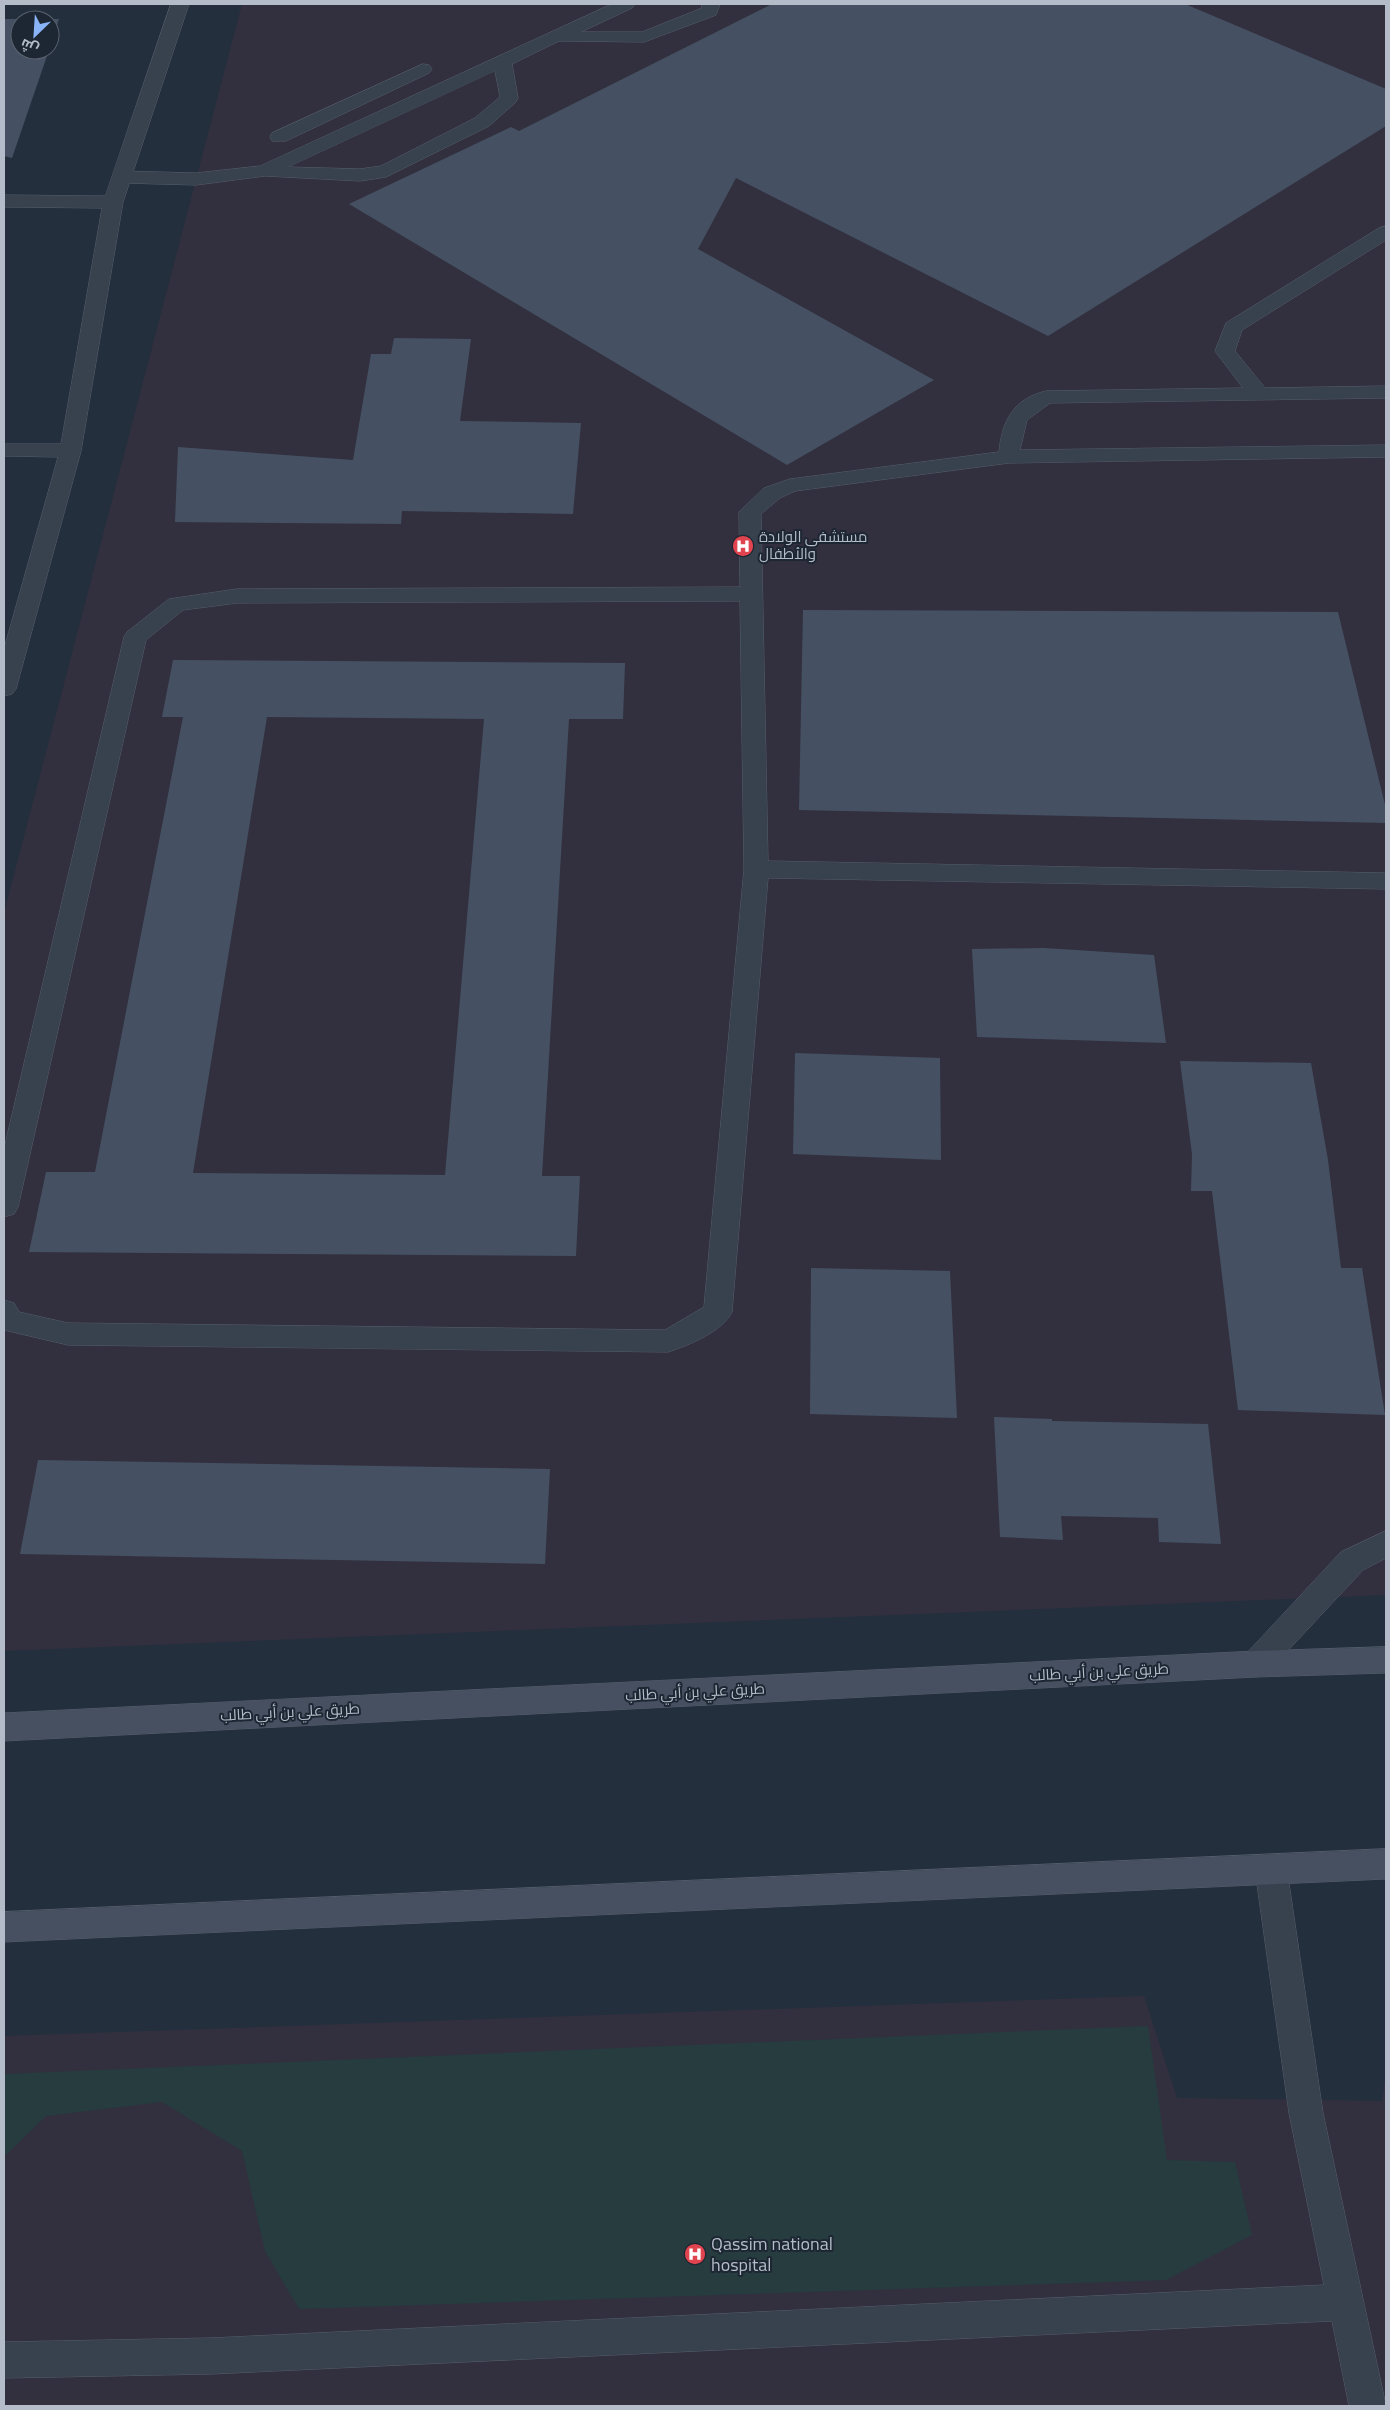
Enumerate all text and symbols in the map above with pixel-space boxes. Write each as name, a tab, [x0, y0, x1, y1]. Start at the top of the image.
north arrow	[10, 10, 60, 60]
text: ش	[17, 34, 42, 61]
place label: مستشفى الولادة والأطفال	[759, 525, 867, 565]
hospital icon: مستشفى الولادة والأطفال	[731, 534, 755, 558]
street label: طريق علي بن أبي طالب	[1029, 1656, 1169, 1688]
street label: طريق علي بن أبي طالب	[625, 1676, 765, 1708]
street label: طريق علي بن أبي طالب	[220, 1696, 360, 1728]
place label: Qassim national hospital	[711, 2230, 833, 2278]
hospital icon: Qassim national hospital	[683, 2242, 707, 2266]

